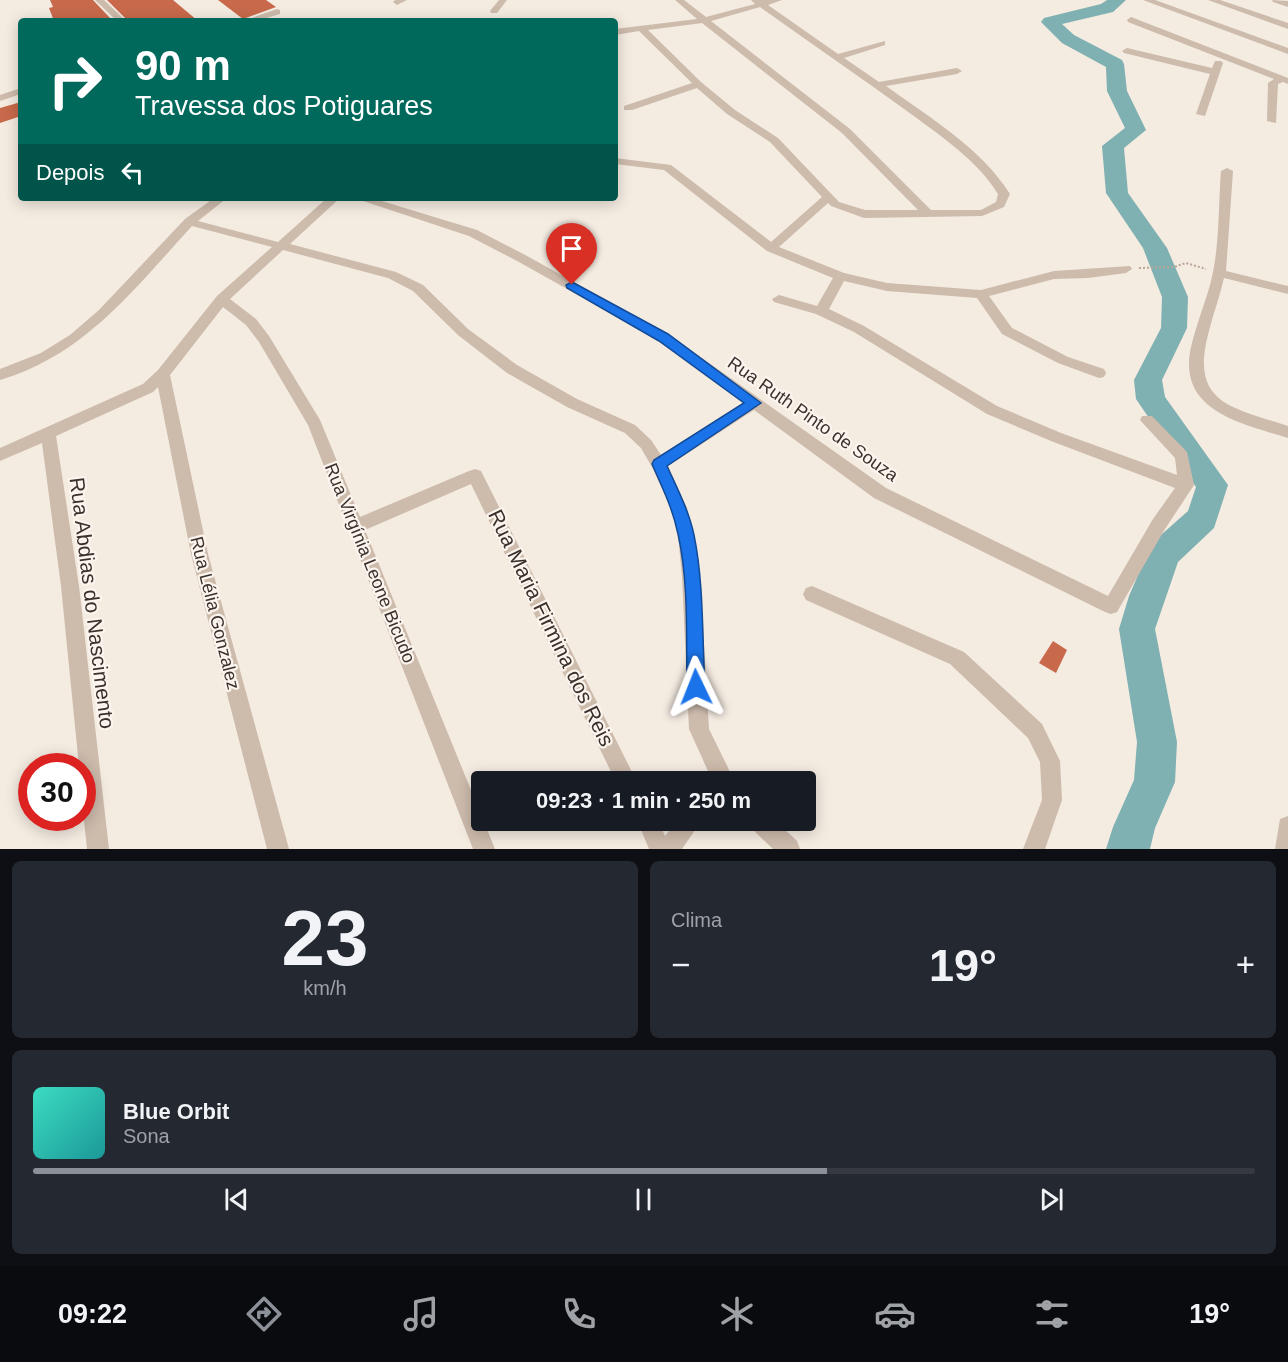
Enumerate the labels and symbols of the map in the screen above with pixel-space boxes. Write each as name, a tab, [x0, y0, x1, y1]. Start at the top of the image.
pin	[546, 223, 597, 285]
street label: Rua Ruth Pinto de Souza	[724, 353, 903, 486]
street label: Rua Virgínia Leone Bicudo	[321, 460, 419, 666]
street label: Rua Abdias do Nascimento	[66, 476, 119, 730]
street label: Rua Maria Firmina dos Reis	[484, 506, 619, 750]
street label: Rua Lélia Gonzalez	[186, 534, 244, 692]
position arrow	[664, 655, 728, 719]
speed limit sign: 30	[18, 753, 96, 831]

